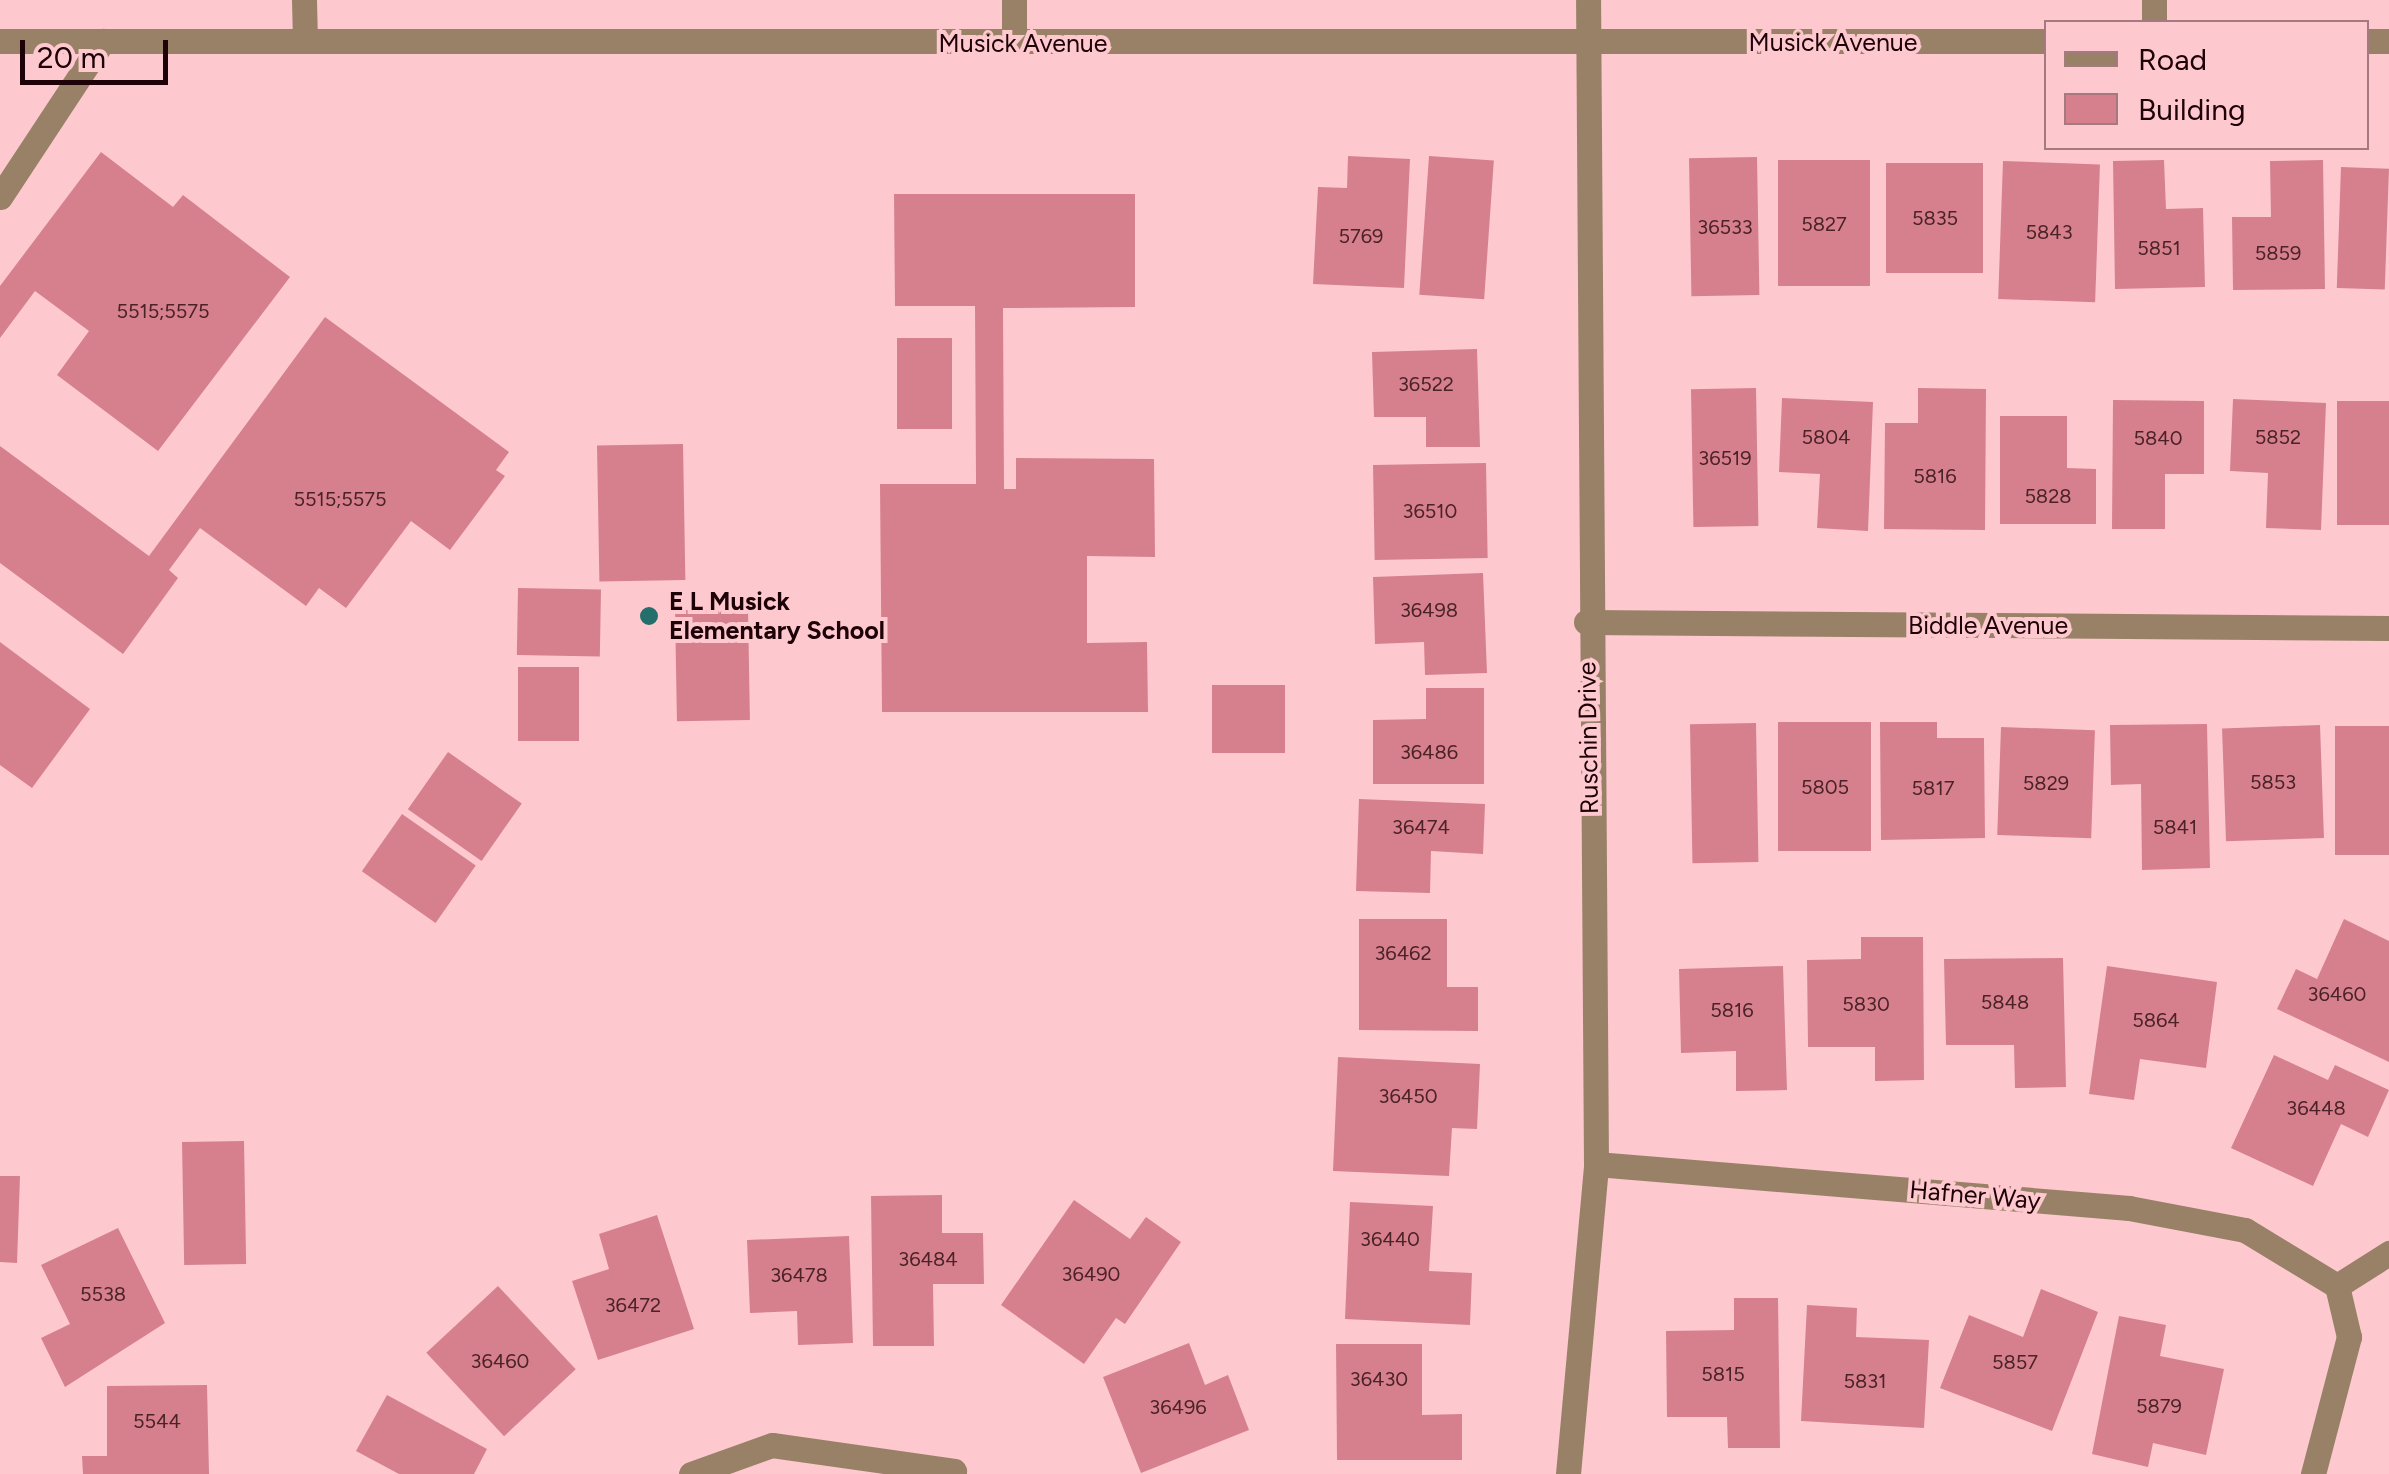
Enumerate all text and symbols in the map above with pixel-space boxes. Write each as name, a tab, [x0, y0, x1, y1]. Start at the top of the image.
scale bar	[25, 20, 172, 82]
legend	[2044, 20, 2369, 150]
street label: Musick Avenue	[1749, 27, 1917, 57]
street label: Musick Avenue	[939, 28, 1107, 58]
text: 20 m	[37, 39, 106, 76]
text: Road	[2138, 41, 2207, 78]
text: Building	[2138, 91, 2246, 128]
house number: 5835	[1912, 206, 1958, 230]
house number: 5827	[1801, 212, 1847, 236]
house number: 36533	[1697, 215, 1753, 239]
house number: 5843	[2025, 220, 2073, 244]
house number: 5769	[1339, 224, 1383, 248]
house number: 5851	[2137, 236, 2181, 260]
house number: 5859	[2255, 241, 2301, 265]
house number: 5515;5575	[116, 299, 210, 323]
house number: 36522	[1398, 372, 1454, 396]
house number: 5804	[1801, 425, 1851, 449]
house number: 5852	[2255, 425, 2301, 449]
house number: 5840	[2133, 426, 2183, 450]
house number: 36519	[1698, 446, 1752, 470]
house number: 5816	[1913, 464, 1957, 488]
house number: 5828	[2024, 484, 2072, 508]
house number: 5515;5575	[293, 487, 387, 511]
house number: 36510	[1403, 499, 1457, 523]
place label: E L Musick Elementary School	[669, 587, 885, 646]
house number: 36498	[1400, 598, 1458, 622]
marker: E L Musick Elementary School	[638, 605, 660, 627]
street label: Biddle Avenue	[1908, 610, 2068, 640]
street label: Ruschin Drive	[1572, 662, 1604, 814]
house number: 36486	[1400, 740, 1458, 764]
house number: 5853	[2250, 770, 2296, 794]
house number: 5829	[2023, 771, 2069, 795]
house number: 5805	[1801, 775, 1849, 799]
house number: 5817	[1912, 776, 1954, 800]
house number: 36474	[1392, 815, 1450, 839]
house number: 5841	[2153, 815, 2197, 839]
house number: 36462	[1374, 941, 1432, 965]
house number: 36460	[2308, 982, 2366, 1006]
house number: 5848	[1981, 990, 2029, 1014]
house number: 5830	[1842, 992, 1890, 1016]
house number: 5816	[1710, 998, 1754, 1022]
house number: 5864	[2132, 1008, 2180, 1032]
house number: 36450	[1379, 1084, 1437, 1108]
house number: 36448	[2286, 1096, 2346, 1120]
street label: Hafner Way	[1908, 1174, 2042, 1216]
house number: 36440	[1360, 1227, 1420, 1251]
house number: 36484	[898, 1247, 958, 1271]
house number: 36490	[1062, 1262, 1120, 1286]
house number: 36478	[770, 1263, 828, 1287]
house number: 5538	[80, 1282, 126, 1306]
house number: 36472	[605, 1293, 661, 1317]
house number: 36460	[471, 1349, 529, 1373]
house number: 5857	[1992, 1350, 2038, 1374]
house number: 5815	[1701, 1362, 1745, 1386]
house number: 36430	[1350, 1367, 1408, 1391]
house number: 5831	[1844, 1369, 1886, 1393]
house number: 5879	[2136, 1394, 2182, 1418]
house number: 36496	[1149, 1395, 1207, 1419]
house number: 5544	[133, 1409, 181, 1433]

